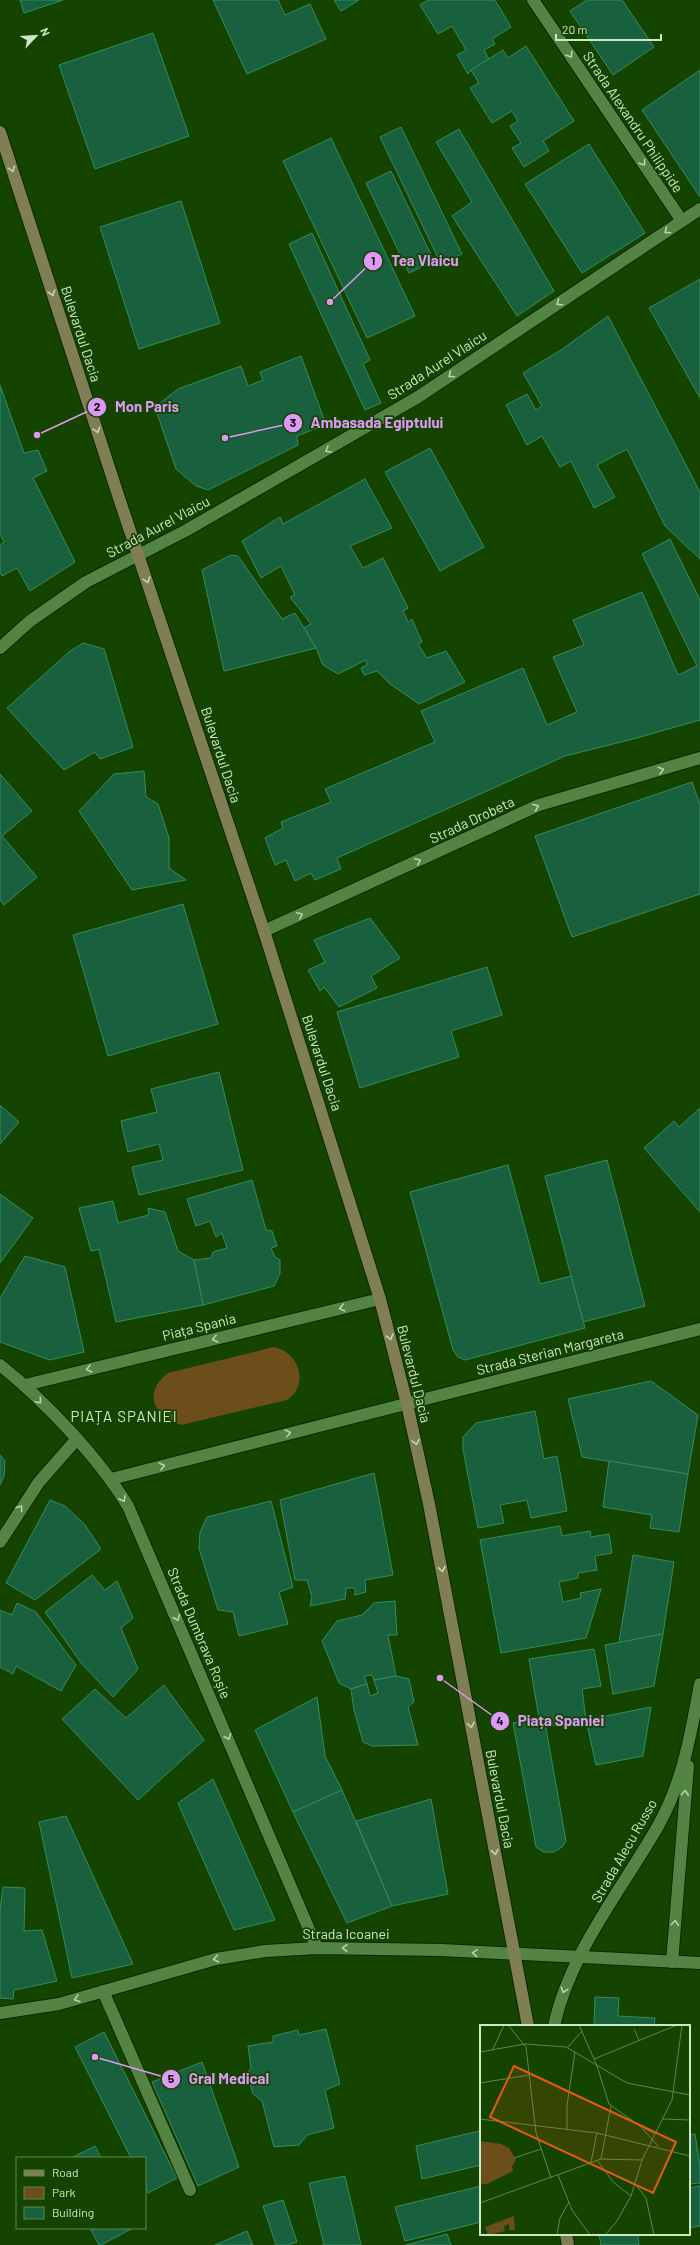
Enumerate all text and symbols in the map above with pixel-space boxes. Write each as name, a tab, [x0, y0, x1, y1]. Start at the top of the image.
north arrow	[16, 16, 56, 56]
scale bar	[556, 16, 661, 42]
text: 20 m	[562, 22, 588, 36]
text: N	[38, 25, 53, 38]
street label: Strada Alexandru Philippide	[580, 48, 687, 196]
one-way arrow	[565, 51, 572, 58]
one-way arrow	[638, 159, 646, 166]
one-way arrow	[7, 166, 16, 173]
one-way arrow	[664, 226, 671, 234]
callout: Tea Vlaicu	[363, 247, 467, 274]
text: Tea Vlaicu	[391, 251, 459, 269]
text: 1	[371, 253, 375, 267]
street label: Bulevardul Dacia	[58, 284, 105, 384]
one-way arrow	[47, 289, 56, 296]
one-way arrow	[556, 298, 563, 306]
street label: Strada Aurel Vlaicu	[384, 326, 489, 403]
one-way arrow	[448, 370, 455, 378]
callout: Mon Paris	[87, 393, 187, 420]
text: Mon Paris	[115, 397, 180, 415]
text: 2	[94, 399, 101, 413]
callout: Ambasada Egiptului	[283, 410, 452, 437]
text: Ambasada Egiptului	[311, 413, 444, 431]
text: 3	[290, 415, 296, 429]
one-way arrow	[92, 426, 101, 433]
one-way arrow	[325, 445, 332, 452]
street label: Strada Aurel Vlaicu	[103, 492, 212, 561]
one-way arrow	[142, 576, 150, 583]
street label: Bulevardul Dacia	[198, 705, 245, 805]
one-way arrow	[657, 766, 664, 775]
street label: Strada Drobeta	[427, 792, 517, 847]
one-way arrow	[533, 803, 540, 811]
one-way arrow	[413, 858, 421, 866]
one-way arrow	[295, 912, 303, 920]
street label: Bulevardul Dacia	[299, 1013, 346, 1113]
one-way arrow	[339, 1303, 346, 1312]
street label: Piața Spania	[160, 1309, 237, 1344]
street label: Bulevardul Dacia	[394, 1323, 435, 1425]
street label: Strada Sterian Margareta	[474, 1325, 625, 1378]
one-way arrow	[212, 1334, 219, 1342]
one-way arrow	[385, 1334, 393, 1340]
one-way arrow	[86, 1365, 92, 1373]
one-way arrow	[35, 1396, 42, 1404]
district label: PIAȚA SPANIEI	[70, 1407, 178, 1425]
one-way arrow	[285, 1430, 291, 1438]
one-way arrow	[411, 1439, 419, 1445]
one-way arrow	[159, 1462, 165, 1470]
one-way arrow	[119, 1495, 126, 1502]
one-way arrow	[16, 1506, 23, 1513]
street label: Strada Dumbrava Roșie	[164, 1565, 235, 1701]
one-way arrow	[437, 1566, 445, 1572]
one-way arrow	[172, 1614, 180, 1621]
callout: Piața Spaniei	[490, 1707, 612, 1734]
text: Piața Spaniei	[518, 1711, 604, 1729]
text: 4	[496, 1713, 504, 1727]
one-way arrow	[467, 1721, 475, 1728]
one-way arrow	[223, 1733, 231, 1741]
street label: Bulevardul Dacia	[483, 1748, 518, 1850]
one-way arrow	[681, 1790, 690, 1796]
street label: Strada Alecu Russo	[587, 1796, 660, 1906]
one-way arrow	[490, 1849, 499, 1855]
one-way arrow	[670, 1920, 679, 1926]
street label: Strada Icoanei	[302, 1925, 390, 1942]
one-way arrow	[342, 1944, 348, 1953]
one-way arrow	[472, 1948, 478, 1957]
one-way arrow	[213, 1955, 219, 1963]
one-way arrow	[561, 1986, 569, 1993]
one-way arrow	[74, 1994, 81, 2003]
inset map	[480, 2025, 690, 2235]
callout: Gral Medical	[161, 2066, 277, 2093]
text: Gral Medical	[189, 2069, 269, 2087]
text: 5	[168, 2071, 175, 2085]
legend	[16, 2157, 146, 2229]
text: Road	[52, 2165, 79, 2179]
text: Park	[52, 2185, 76, 2199]
text: Building	[52, 2205, 94, 2219]

